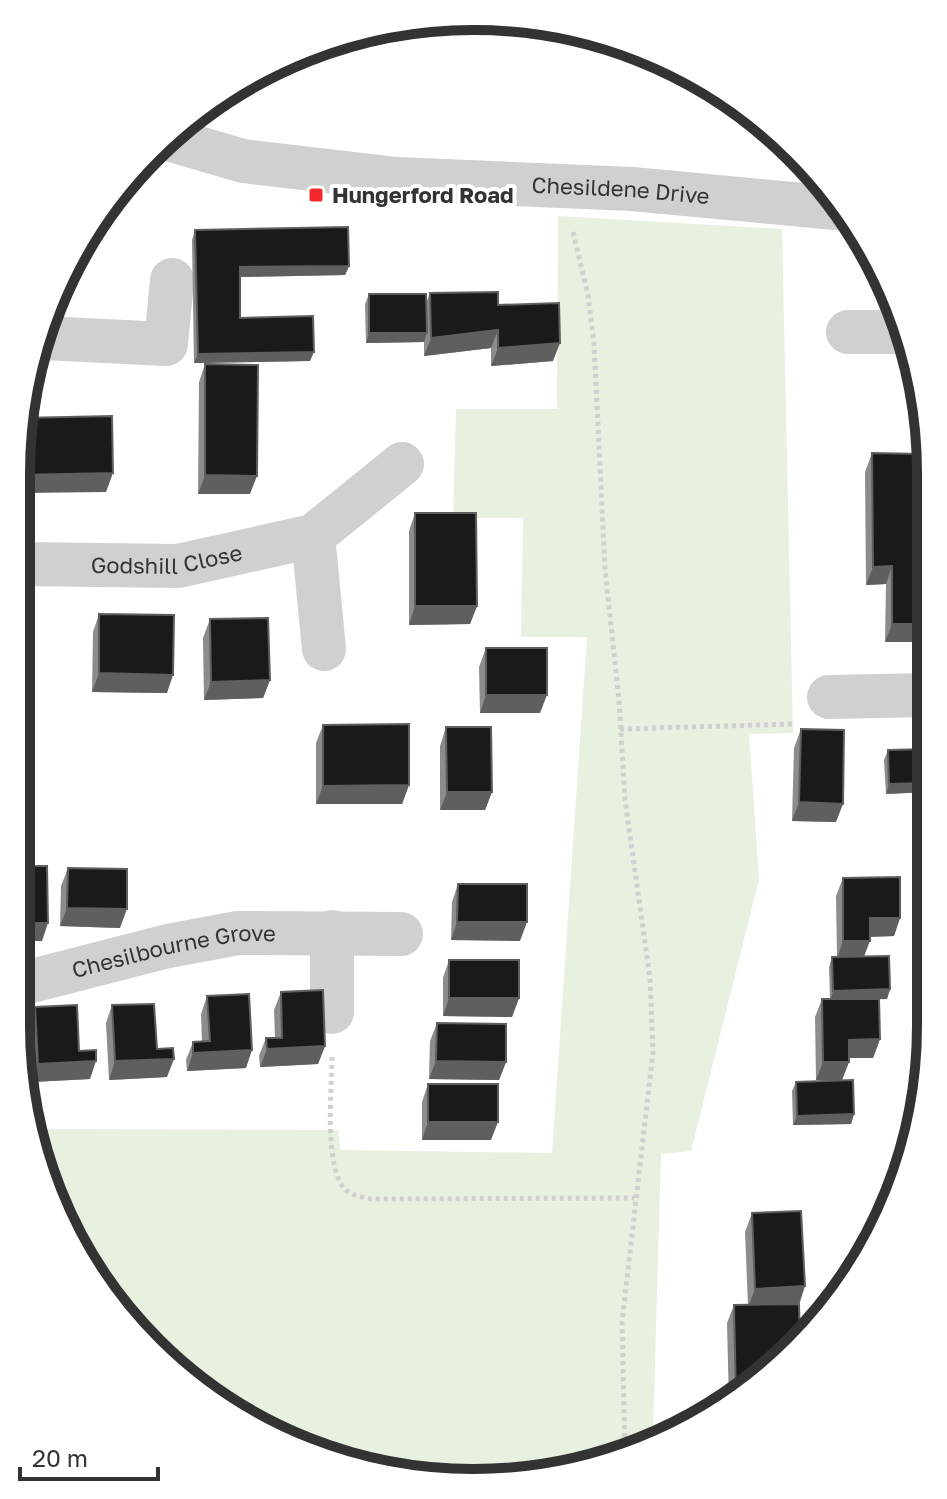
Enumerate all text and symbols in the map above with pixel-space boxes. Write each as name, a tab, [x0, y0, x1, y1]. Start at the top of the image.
street label: Chesildene Drive	[531, 171, 711, 209]
place label: Hungerford Road	[332, 181, 514, 208]
marker: Hungerford Road	[307, 186, 325, 204]
street label: Godshill Close	[91, 538, 244, 579]
street label: Chesilbourne Grove	[69, 919, 276, 983]
scale bar	[20, 1431, 158, 1481]
text: 20 m	[32, 1443, 88, 1472]

